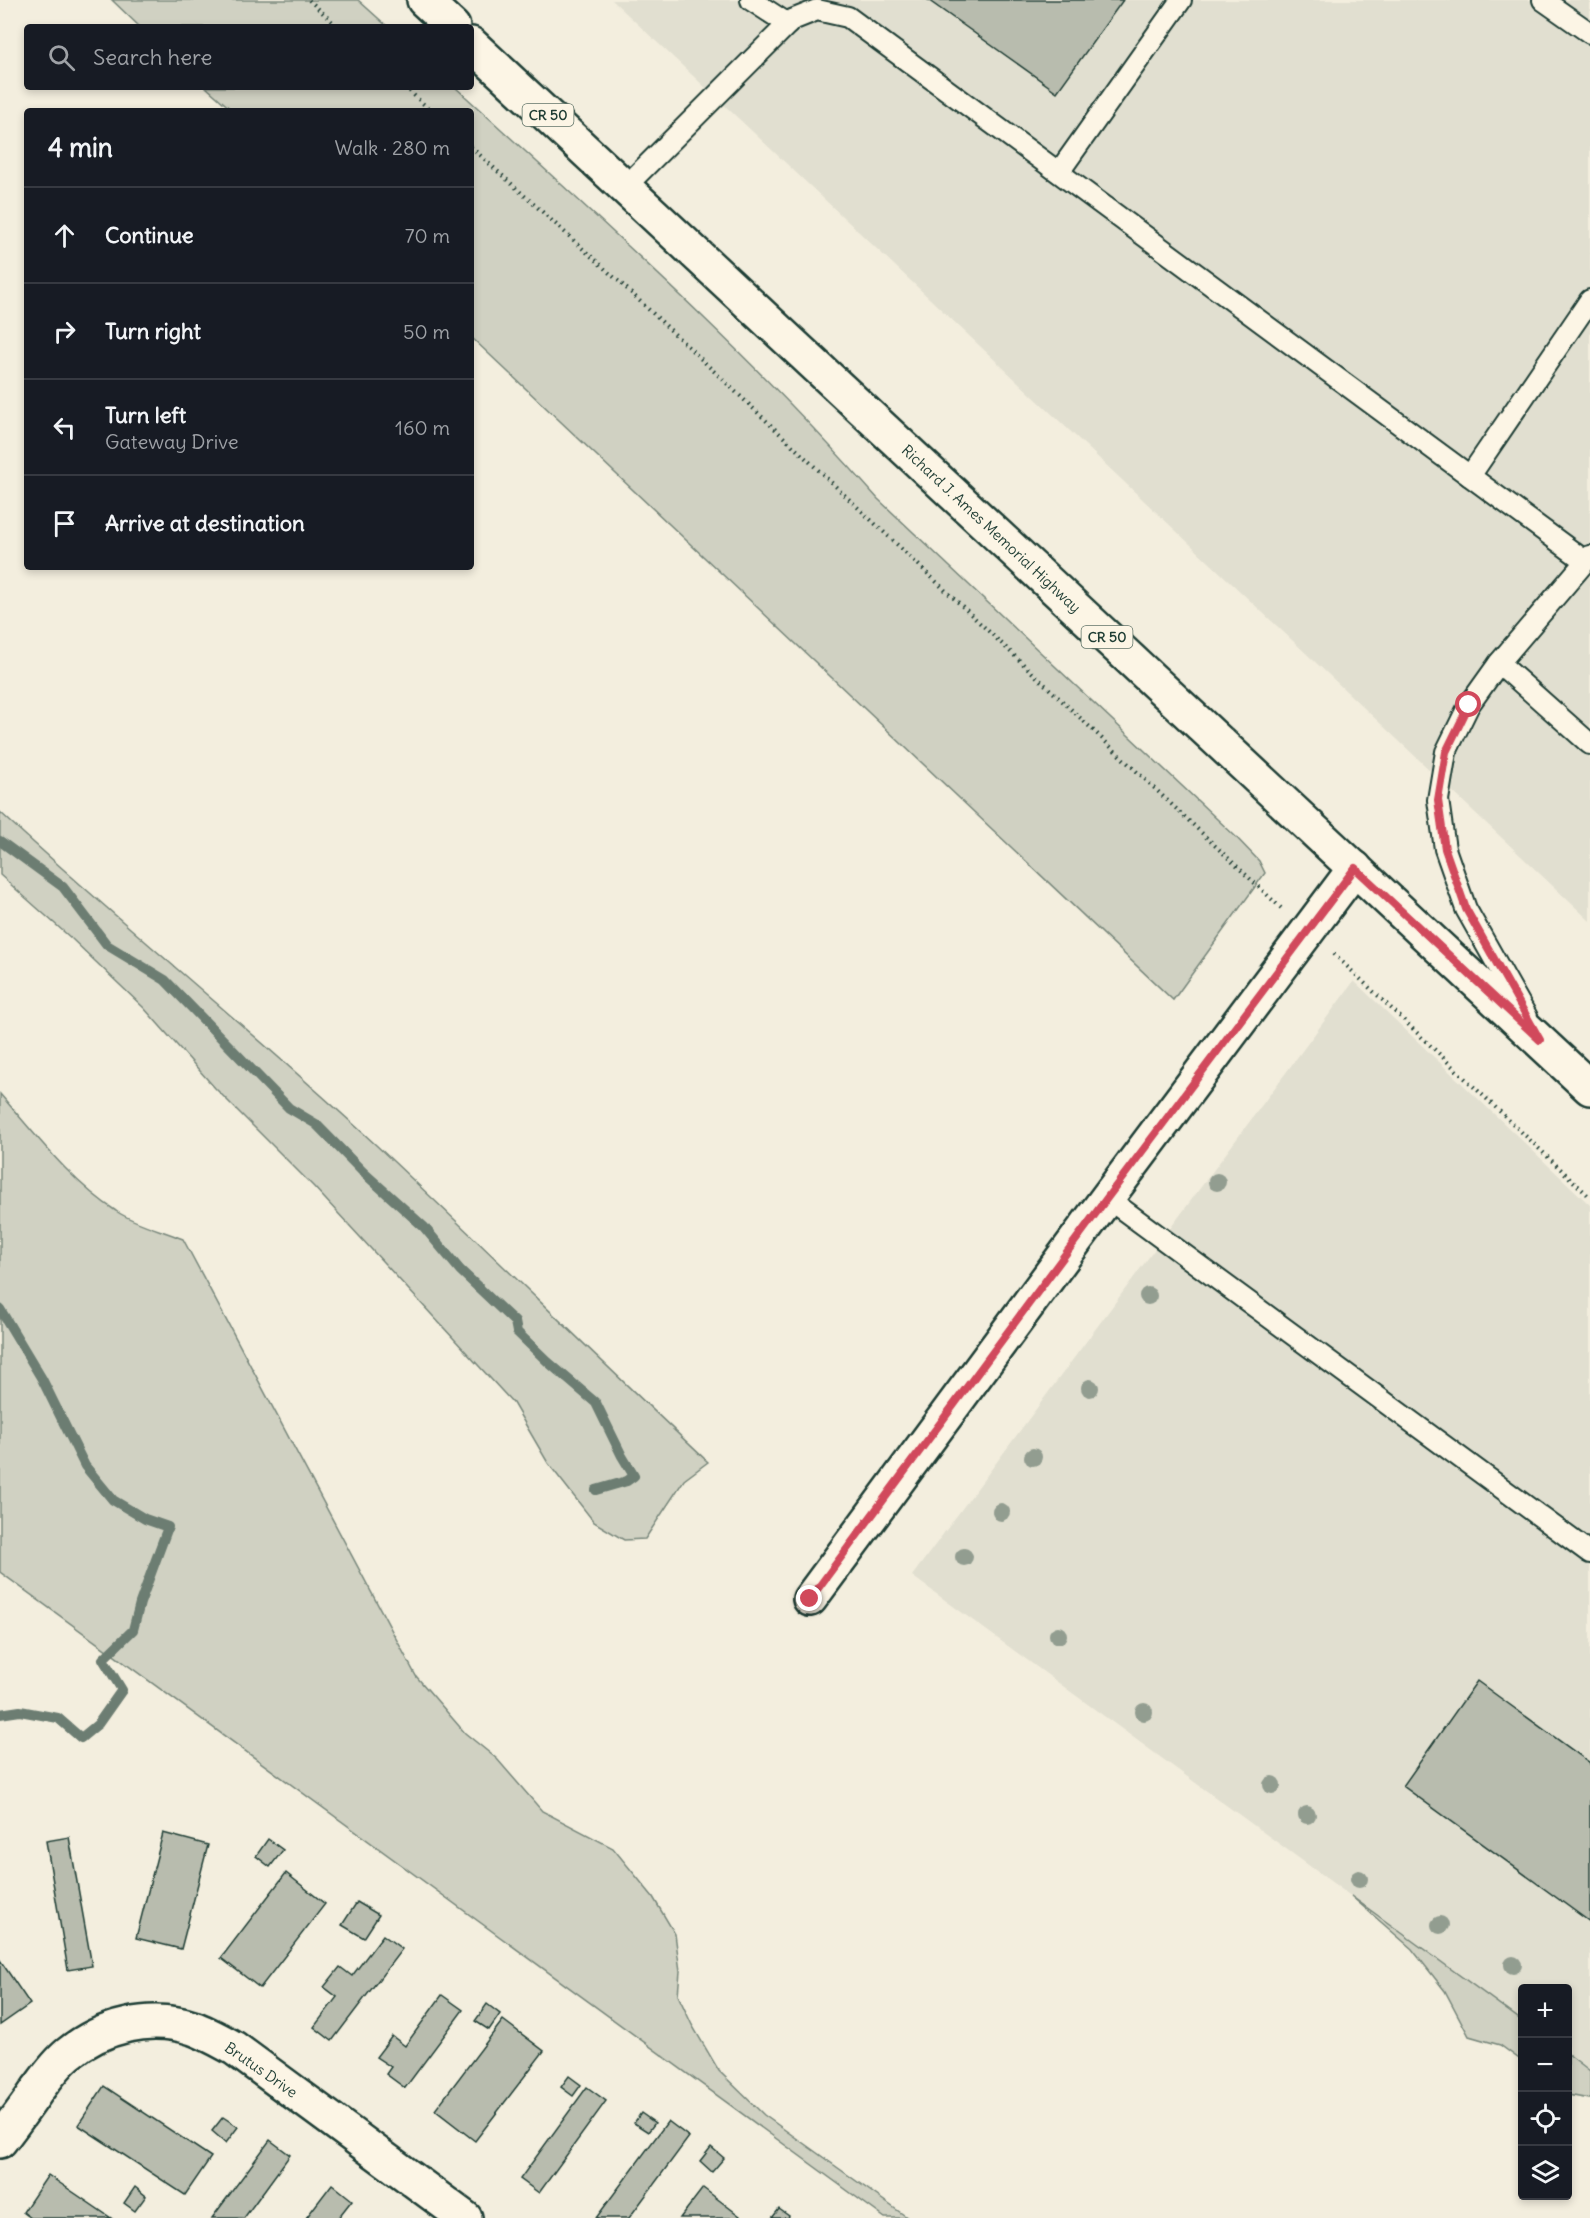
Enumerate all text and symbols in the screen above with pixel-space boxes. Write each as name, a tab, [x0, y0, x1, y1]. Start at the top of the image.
search box	[24, 24, 474, 90]
icon: search	[45, 41, 78, 74]
text: Search here	[93, 43, 212, 71]
road number: CR 50	[522, 104, 574, 126]
text: 4 min	[48, 131, 113, 164]
text: Walk · 280 m	[334, 135, 450, 160]
icon: ahead	[48, 219, 81, 252]
text: Continue	[105, 221, 194, 249]
text: 70 m	[405, 223, 450, 248]
icon: right	[48, 315, 81, 348]
text: Turn right	[105, 317, 201, 345]
text: 50 m	[403, 319, 450, 344]
text: Turn left	[105, 401, 186, 429]
icon: left	[48, 411, 81, 444]
text: 160 m	[395, 415, 450, 440]
text: Gateway Drive	[105, 429, 239, 454]
street label: Richard J. Ames Memorial Highway	[898, 440, 1085, 617]
icon: arrive	[48, 507, 81, 540]
text: Arrive at destination	[105, 509, 305, 537]
road number: CR 50	[1082, 626, 1132, 648]
route start	[1455, 691, 1481, 717]
route end	[796, 1585, 822, 1611]
map controls	[1518, 1984, 1572, 2200]
button: +	[1518, 1984, 1572, 2038]
street label: Brutus Drive	[221, 2038, 301, 2102]
button: −	[1518, 2038, 1572, 2092]
button: locate	[1518, 2092, 1572, 2146]
button: layers	[1518, 2146, 1572, 2200]

